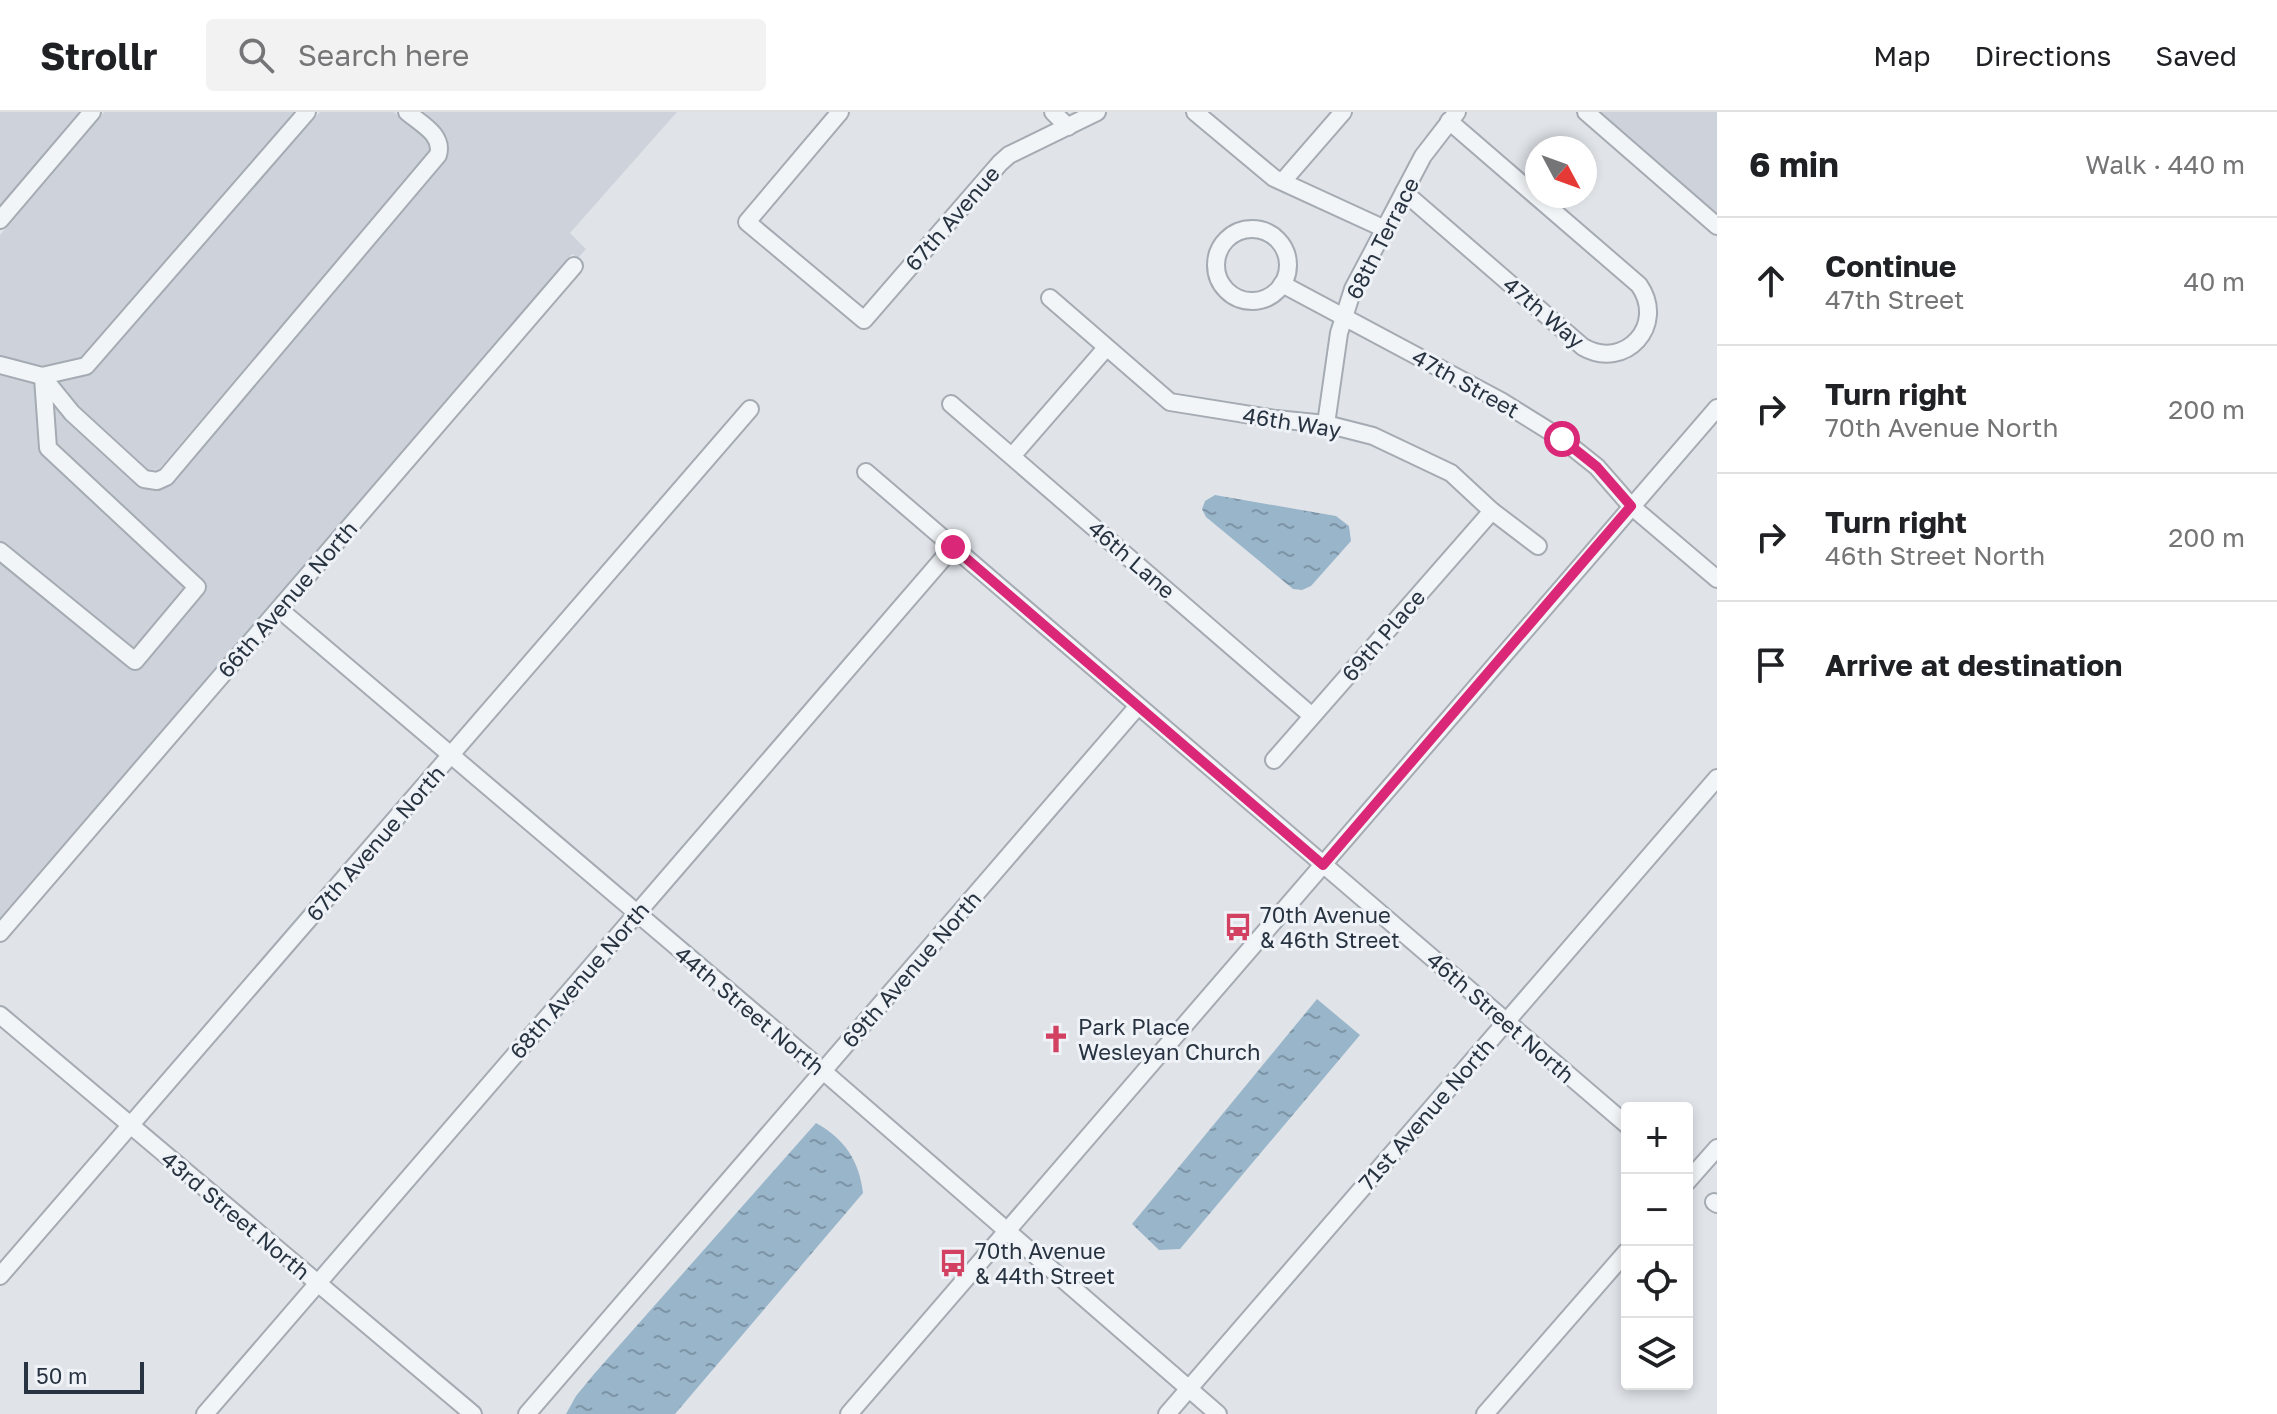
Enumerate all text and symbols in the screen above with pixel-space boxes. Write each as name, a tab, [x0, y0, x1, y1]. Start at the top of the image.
search box	[206, 19, 766, 91]
text: Strollr	[40, 33, 158, 78]
icon: search	[234, 33, 278, 77]
text: Search here	[298, 37, 470, 73]
text: Map	[1873, 39, 1930, 72]
text: Directions	[1974, 39, 2111, 72]
text: Saved	[2155, 39, 2237, 72]
north arrow	[1525, 136, 1597, 208]
text: 6 min	[1749, 144, 1839, 184]
text: Walk · 440 m	[2085, 149, 2245, 180]
street label: 67th Avenue	[899, 160, 1005, 276]
street label: 68th Terrace	[1340, 173, 1424, 303]
text: Continue	[1825, 248, 1956, 284]
icon: ahead	[1749, 259, 1793, 303]
text: 40 m	[2184, 266, 2245, 297]
street label: 47th Way	[1498, 270, 1590, 354]
text: 47th Street	[1825, 284, 1965, 315]
street label: 47th Street	[1408, 343, 1524, 423]
text: Turn right	[1825, 376, 1967, 412]
icon: right	[1749, 387, 1793, 431]
text: 200 m	[2168, 394, 2245, 425]
street label: 46th Way	[1241, 401, 1343, 443]
text: 70th Avenue North	[1825, 412, 2058, 443]
route start	[1544, 421, 1580, 457]
text: Turn right	[1825, 504, 1967, 540]
street label: 46th Lane	[1083, 514, 1181, 604]
street label: 66th Avenue North	[212, 515, 362, 683]
icon: right	[1749, 515, 1793, 559]
text: 200 m	[2168, 522, 2245, 553]
route end	[935, 529, 971, 565]
text: 46th Street North	[1825, 540, 2045, 571]
street label: 69th Place	[1336, 583, 1430, 687]
icon: arrive	[1749, 643, 1793, 687]
text: Arrive at destination	[1825, 647, 2122, 683]
street label: 67th Avenue North	[300, 760, 450, 926]
street label: 69th Avenue North	[836, 885, 986, 1053]
street label: 68th Avenue North	[504, 896, 654, 1064]
place label: 70th Avenue & 46th Street	[1260, 901, 1400, 953]
bus stop icon: 70th Avenue & 46th Street	[1223, 912, 1253, 942]
street label: 44th Street North	[670, 940, 830, 1080]
street label: 46th Street North	[1422, 946, 1580, 1088]
place label: Park Place Wesleyan Church	[1078, 1013, 1261, 1065]
church icon: Park Place Wesleyan Church	[1041, 1024, 1071, 1054]
street label: 71st Avenue North	[1353, 1032, 1499, 1196]
map controls	[1621, 1102, 1693, 1390]
button: +	[1621, 1102, 1693, 1174]
street label: 43rd Street North	[156, 1145, 316, 1285]
button: −	[1621, 1174, 1693, 1246]
place label: 70th Avenue & 44th Street	[975, 1237, 1115, 1289]
button: locate	[1621, 1246, 1693, 1318]
bus stop icon: 70th Avenue & 44th Street	[938, 1248, 968, 1278]
button: layers	[1621, 1318, 1693, 1390]
scale bar	[24, 1358, 144, 1394]
text: 50 m	[36, 1362, 87, 1389]

